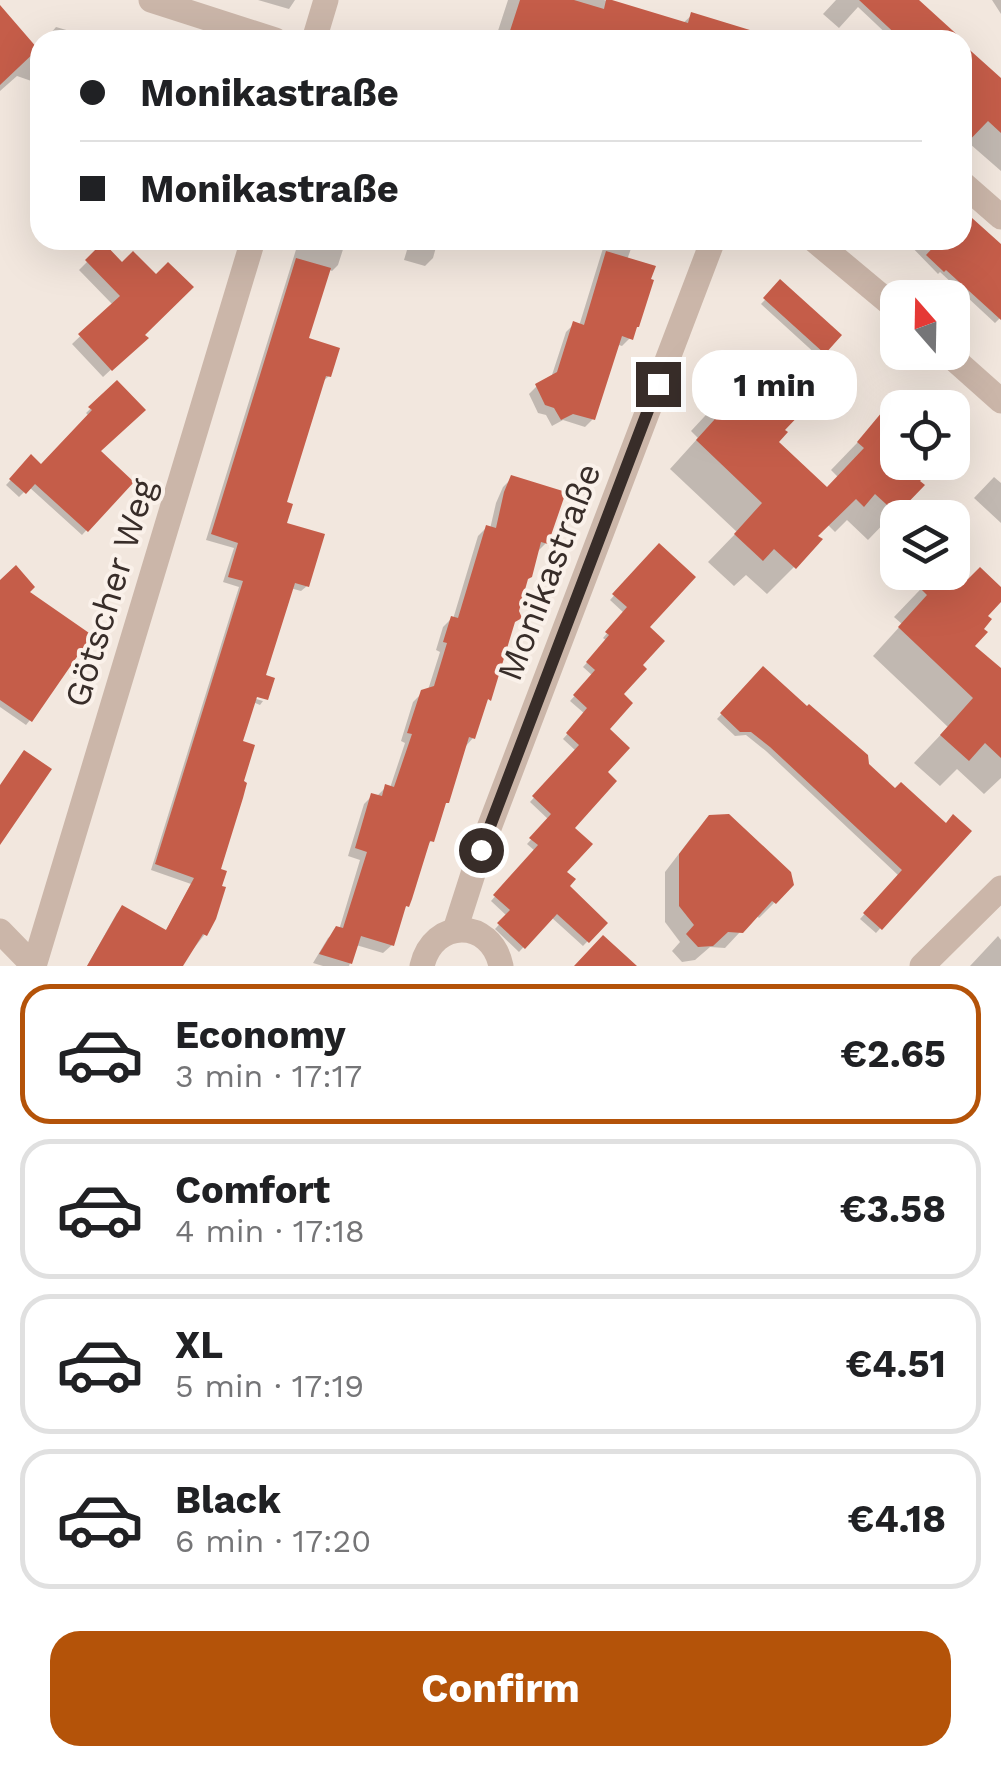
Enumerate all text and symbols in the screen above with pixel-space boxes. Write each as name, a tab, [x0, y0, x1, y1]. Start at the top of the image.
text: Monikastraße	[140, 71, 399, 115]
text: Monikastraße	[140, 167, 399, 211]
north arrow	[880, 280, 970, 370]
map controls	[880, 280, 970, 590]
callout: 1 min	[693, 349, 858, 419]
route end	[636, 362, 681, 407]
text: 1 min	[733, 366, 816, 404]
button: locate	[880, 390, 970, 480]
street label: Monikastraße	[488, 457, 610, 687]
street label: Götscher Weg	[55, 473, 165, 712]
button: layers	[880, 500, 970, 590]
route start	[459, 828, 504, 873]
icon: car	[55, 1009, 145, 1099]
text: Economy	[175, 1013, 346, 1057]
text: €2.65	[840, 1032, 946, 1076]
text: 3 min · 17:17	[175, 1057, 362, 1095]
icon: car	[55, 1164, 145, 1254]
text: Comfort	[175, 1168, 330, 1212]
text: €3.58	[840, 1187, 946, 1231]
text: 4 min · 17:18	[175, 1212, 365, 1250]
icon: car	[55, 1319, 145, 1409]
text: XL	[175, 1323, 223, 1367]
text: €4.51	[845, 1342, 946, 1386]
text: 5 min · 17:19	[175, 1367, 364, 1405]
icon: car	[55, 1474, 145, 1564]
text: Black	[175, 1478, 281, 1522]
text: €4.18	[848, 1497, 946, 1541]
text: 6 min · 17:20	[175, 1522, 371, 1560]
button: Confirm	[50, 1631, 951, 1746]

